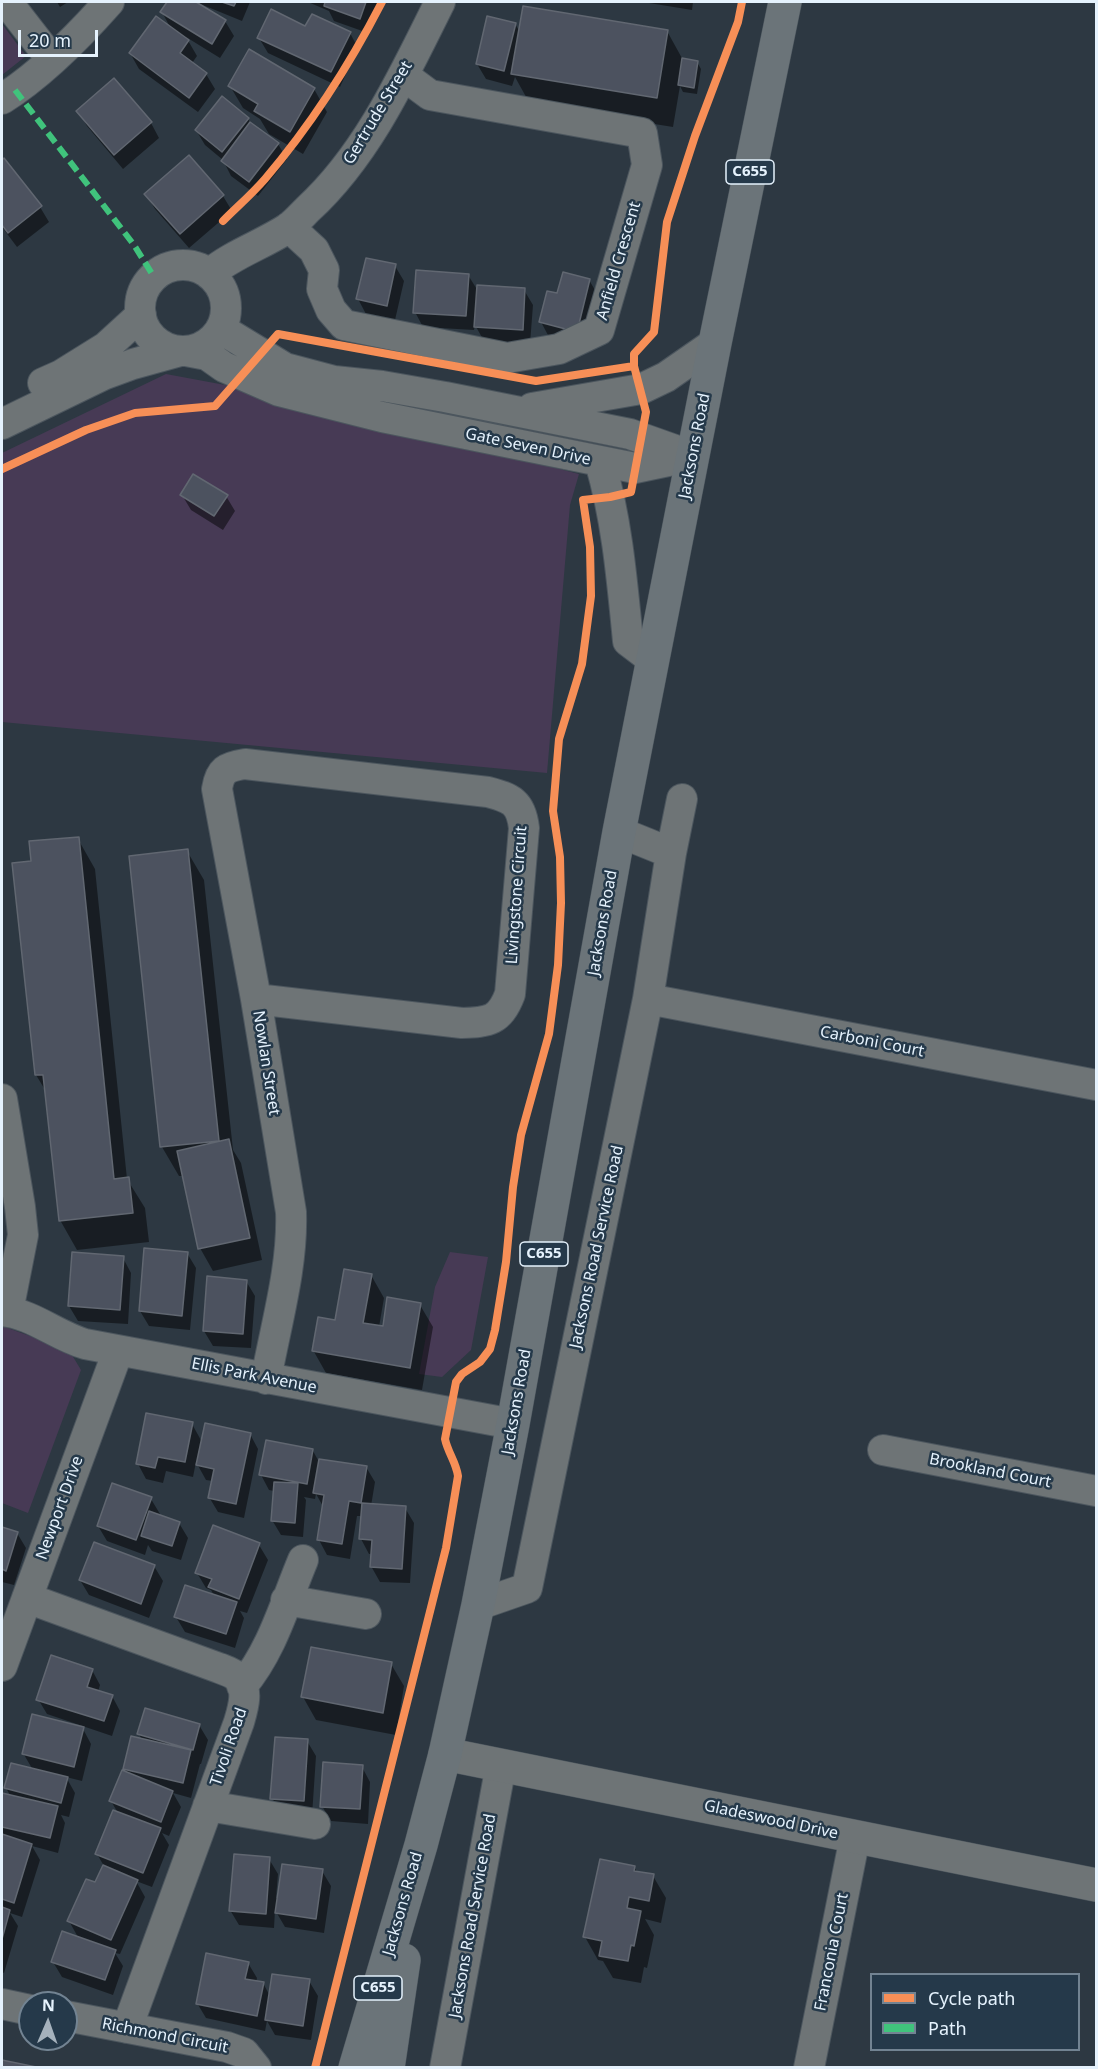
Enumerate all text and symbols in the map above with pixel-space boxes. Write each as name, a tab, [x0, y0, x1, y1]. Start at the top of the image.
scale bar	[21, 18, 100, 56]
text: 20 m	[29, 28, 71, 52]
street label: Gertrude Street	[340, 58, 416, 168]
road number: C655	[726, 160, 774, 184]
street label: Anfield Crescent	[593, 200, 645, 322]
street label: Jacksons Road	[675, 392, 715, 500]
street label: Gate Seven Drive	[463, 424, 593, 470]
street label: Livingstone Circuit	[503, 825, 531, 965]
street label: Jacksons Road	[584, 869, 622, 977]
street label: Nowlan Street	[248, 1009, 284, 1117]
street label: Carboni Court	[818, 1023, 926, 1061]
street label: Jacksons Road Service Road	[566, 1144, 628, 1350]
road number: C655	[520, 1242, 568, 1266]
street label: Jacksons Road	[498, 1348, 536, 1456]
street label: Ellis Park Avenue	[190, 1354, 318, 1398]
street label: Brookland Court	[927, 1450, 1053, 1492]
street label: Newport Drive	[32, 1453, 88, 1563]
street label: Tivoli Road	[207, 1705, 251, 1789]
street label: Gladeswood Drive	[702, 1796, 840, 1844]
street label: Jacksons Road Service Road	[446, 1812, 500, 2020]
street label: Jacksons Road	[379, 1850, 427, 1958]
street label: Franconia Court	[811, 1891, 853, 2013]
legend	[870, 1973, 1080, 2051]
road number: C655	[354, 1976, 402, 2000]
text: Cycle path	[928, 1986, 1015, 2010]
north arrow	[18, 1991, 78, 2051]
text: N	[42, 1994, 55, 2016]
street label: Richmond Circuit	[100, 2014, 230, 2058]
text: Path	[928, 2016, 967, 2040]

